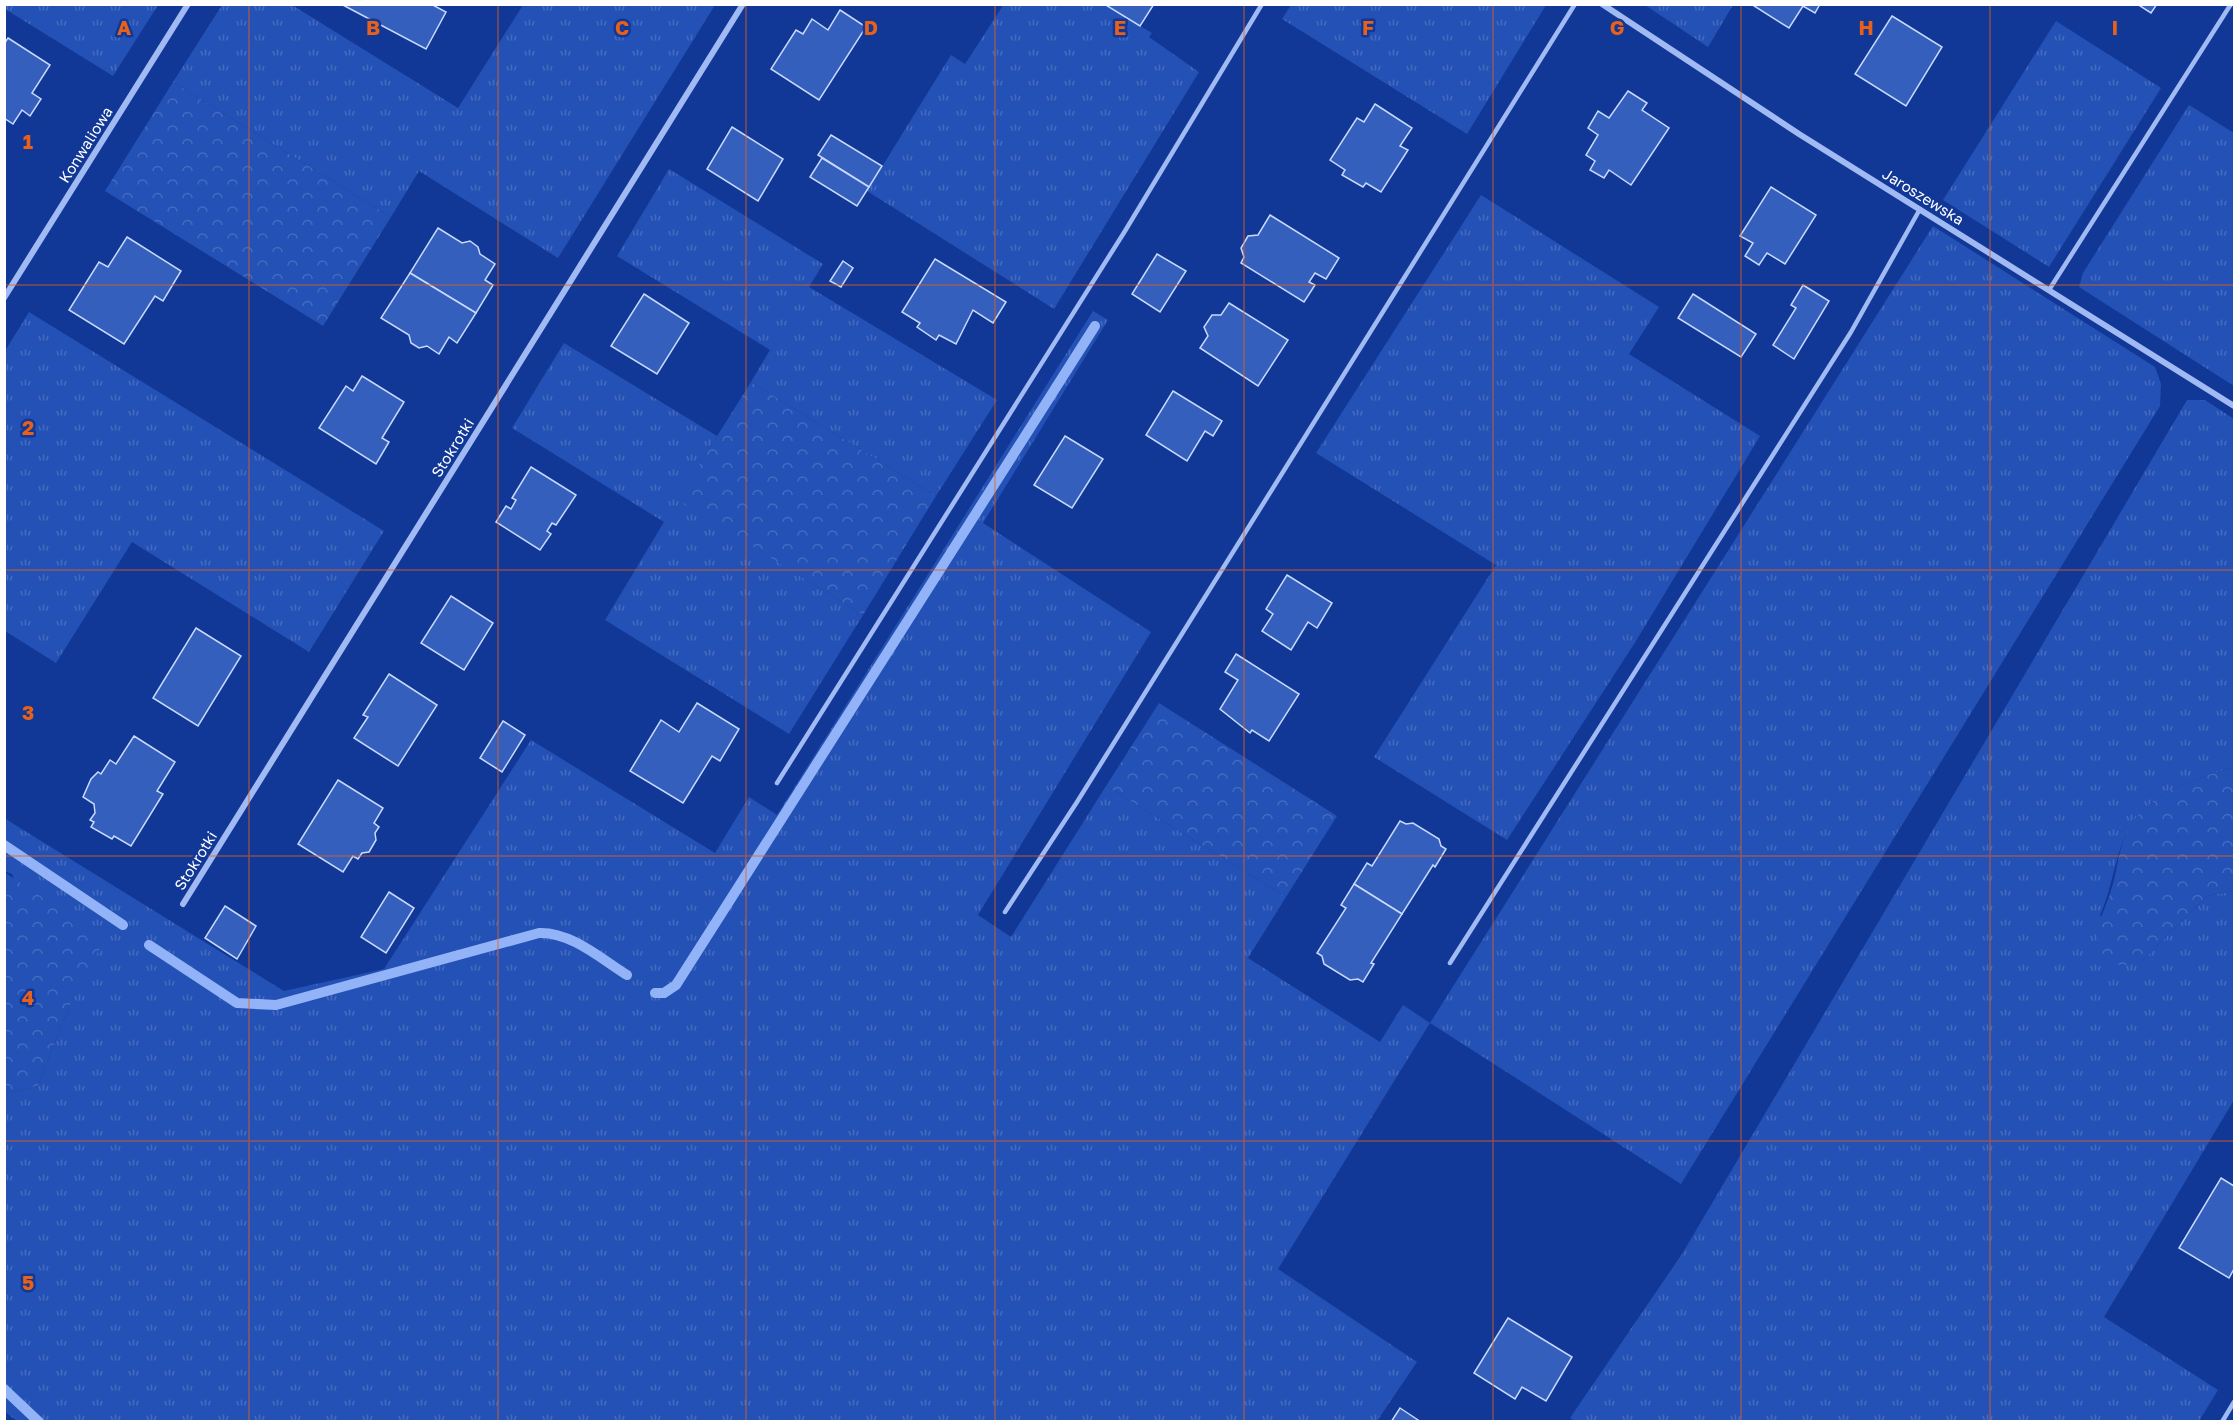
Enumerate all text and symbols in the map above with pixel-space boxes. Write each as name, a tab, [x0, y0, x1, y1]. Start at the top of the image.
text: A	[117, 15, 131, 39]
text: B	[366, 15, 380, 39]
text: C	[615, 15, 629, 39]
text: D	[864, 15, 878, 39]
text: E	[1114, 15, 1126, 39]
text: F	[1362, 15, 1374, 39]
text: G	[1610, 15, 1624, 39]
text: H	[1858, 15, 1874, 39]
text: I	[2112, 15, 2118, 39]
street label: Konwaliowa	[55, 103, 116, 186]
text: 1	[23, 129, 33, 153]
street label: Jaroszewska	[1880, 164, 1968, 228]
text: 2	[22, 415, 34, 439]
street label: Stokrotki	[427, 415, 477, 480]
text: 3	[22, 700, 34, 724]
street label: Stokrotki	[170, 828, 220, 893]
text: 4	[22, 985, 34, 1009]
text: 5	[22, 1270, 34, 1294]

